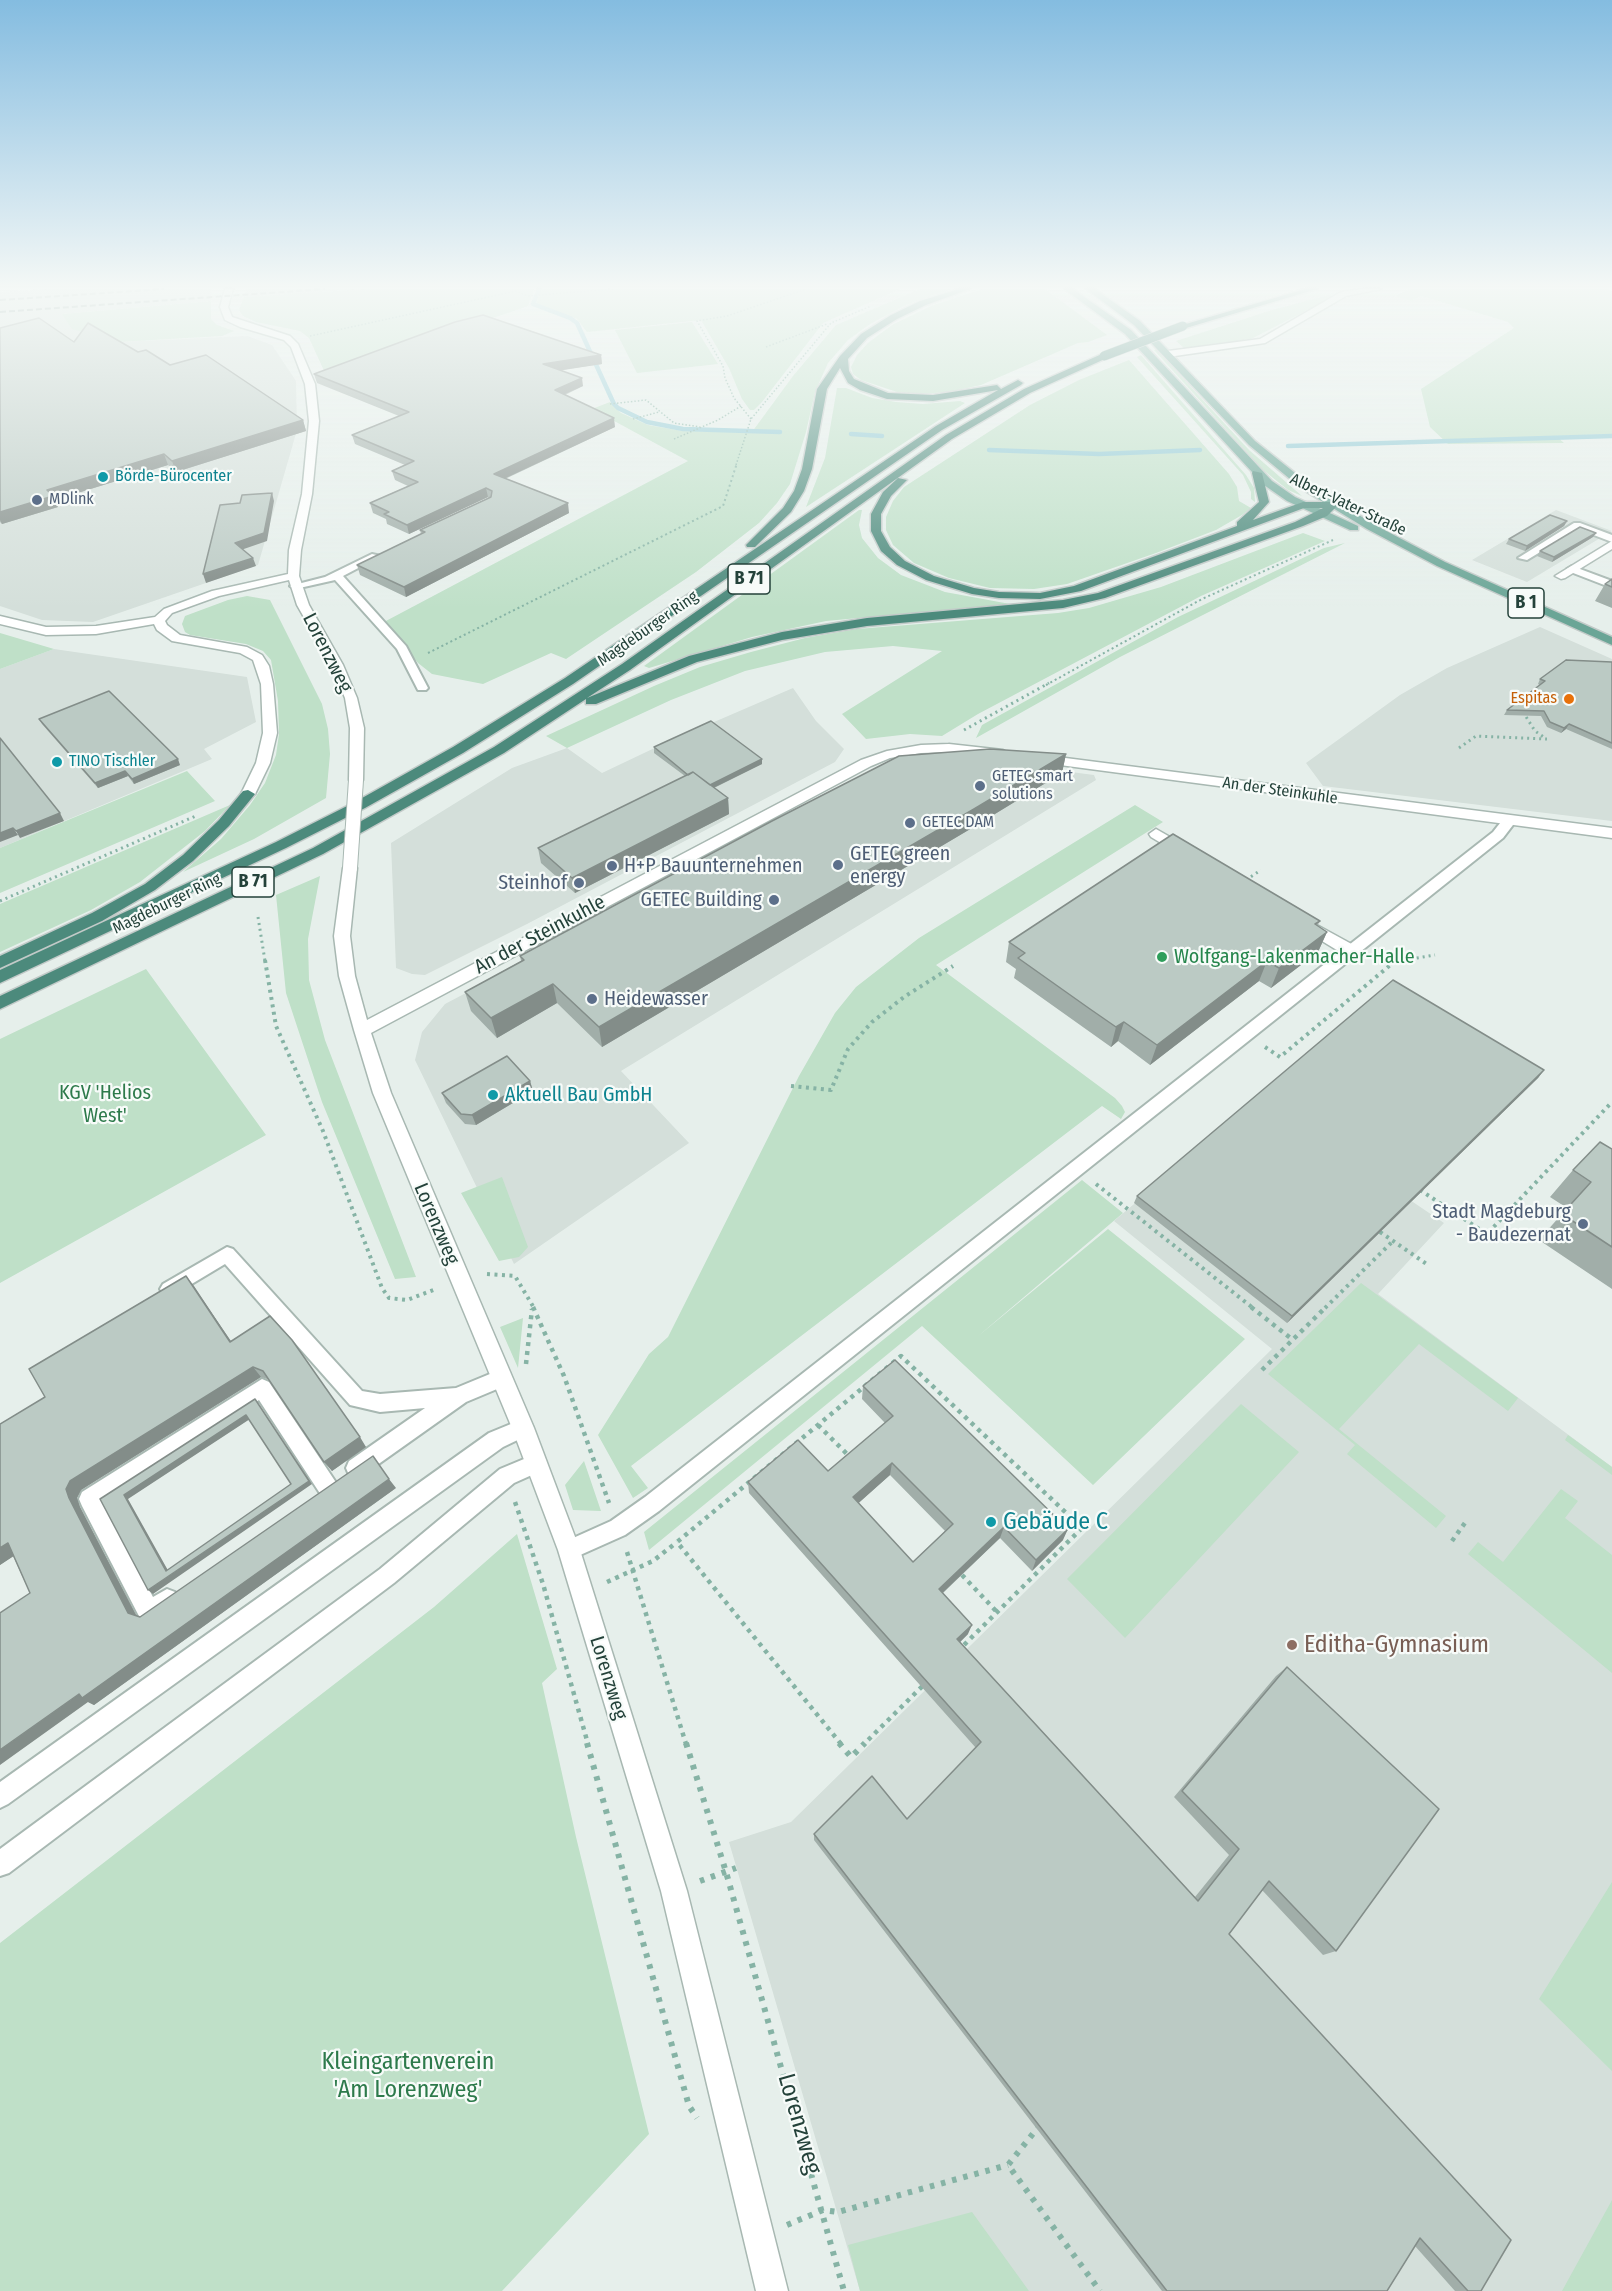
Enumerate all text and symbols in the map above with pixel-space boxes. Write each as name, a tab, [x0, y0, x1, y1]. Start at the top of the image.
place label: Börde-Bürocenter	[115, 467, 232, 487]
marker: Börde-Bürocenter	[96, 470, 110, 484]
street label: Albert-Vater-Straße	[1287, 470, 1409, 540]
place label: MDlink	[49, 490, 94, 510]
marker: MDlink	[30, 493, 44, 507]
road number: B 71	[728, 564, 770, 594]
street label: Magdeburger Ring	[594, 587, 702, 671]
road number: B 1	[1508, 588, 1544, 618]
street label: Lorenzweg	[297, 609, 357, 697]
place label: Espitas	[1511, 689, 1557, 709]
marker: Espitas	[1562, 692, 1576, 706]
place label: TINO Tischler	[69, 752, 155, 772]
marker: TINO Tischler	[50, 755, 64, 769]
place label: GETEC smart solutions	[992, 767, 1073, 805]
street label: An der Steinkuhle	[1221, 773, 1339, 809]
marker: GETEC smart solutions	[973, 779, 987, 793]
place label: GETEC DAM	[922, 813, 994, 833]
marker: GETEC DAM	[903, 816, 917, 830]
place label: GETEC green energy	[850, 842, 950, 889]
place label: H+P Bauunternehmen	[624, 854, 802, 878]
marker: GETEC green energy	[831, 858, 845, 872]
marker: H+P Bauunternehmen	[605, 859, 619, 873]
road number: B 71	[232, 867, 274, 897]
street label: Magdeburger Ring	[110, 869, 224, 939]
place label: Steinhof	[498, 871, 567, 895]
marker: Steinhof	[572, 876, 586, 890]
place label: GETEC Building	[641, 888, 762, 912]
street label: An der Steinkuhle	[470, 890, 610, 980]
marker: GETEC Building	[767, 893, 781, 907]
place label: Wolfgang-Lakenmacher-Halle	[1174, 945, 1415, 969]
marker: Wolfgang-Lakenmacher-Halle	[1155, 950, 1169, 964]
place label: Heidewasser	[604, 987, 708, 1011]
marker: Heidewasser	[585, 992, 599, 1006]
park label: KGV 'Helios West'	[59, 1081, 151, 1128]
place label: Aktuell Bau GmbH	[505, 1083, 652, 1107]
marker: Aktuell Bau GmbH	[486, 1088, 500, 1102]
street label: Lorenzweg	[408, 1180, 464, 1268]
place label: Stadt Magdeburg - Baudezernat	[1432, 1200, 1571, 1247]
marker: Stadt Magdeburg - Baudezernat	[1576, 1217, 1590, 1231]
place label: Gebäude C	[1003, 1508, 1108, 1536]
marker: Gebäude C	[984, 1515, 998, 1529]
place label: Editha-Gymnasium	[1304, 1631, 1489, 1659]
street label: Lorenzweg	[584, 1633, 632, 1723]
marker: Editha-Gymnasium	[1285, 1638, 1299, 1652]
park label: Kleingartenverein 'Am Lorenzweg'	[322, 2048, 494, 2104]
street label: Lorenzweg	[771, 2070, 827, 2178]

